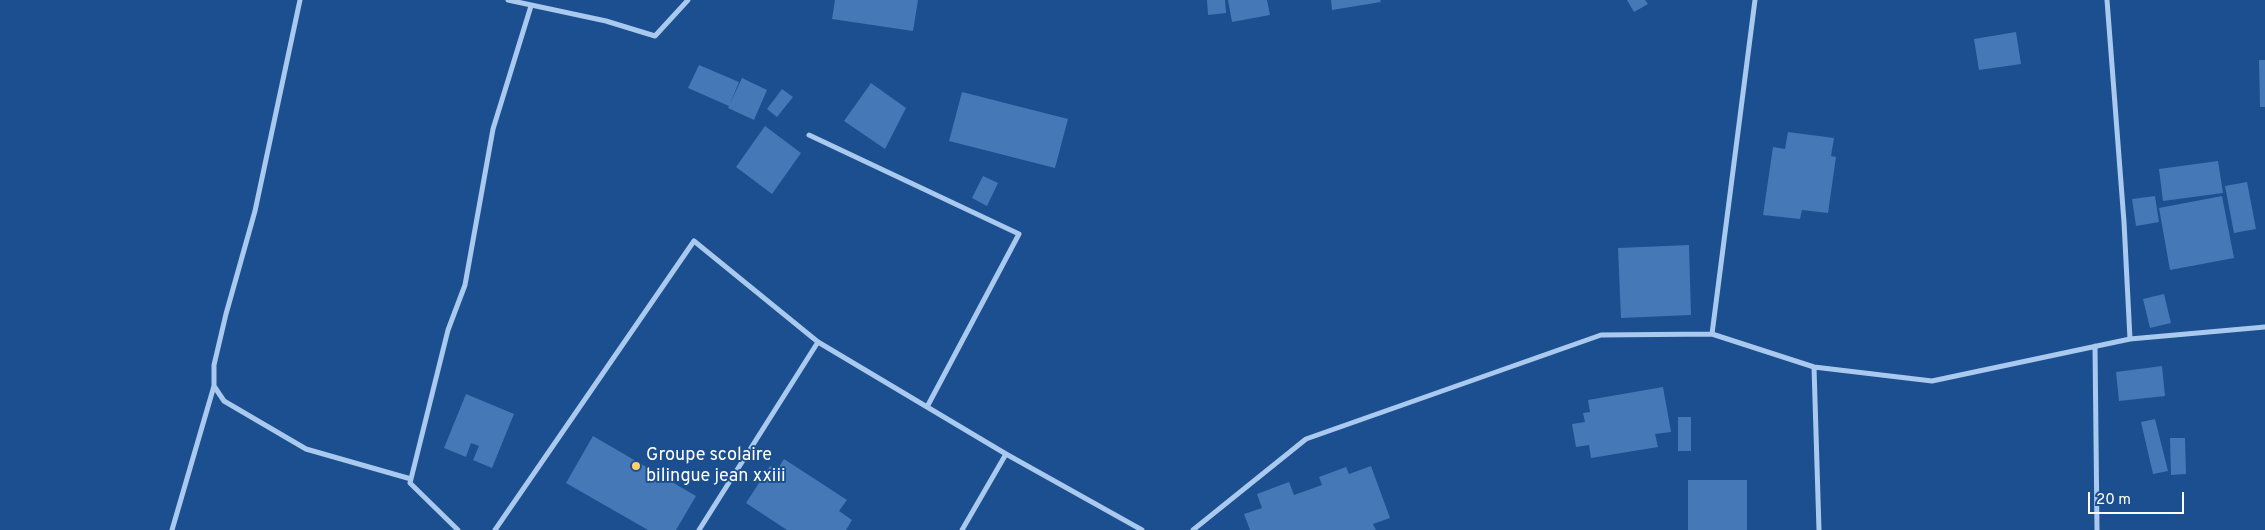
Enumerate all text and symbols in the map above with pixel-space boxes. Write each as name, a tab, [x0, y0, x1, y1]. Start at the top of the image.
place label: Groupe scolaire bilingue jean xxiii	[646, 445, 786, 488]
marker: Groupe scolaire bilingue jean xxiii	[630, 460, 642, 472]
scale bar	[2090, 482, 2186, 514]
text: 20 m	[2096, 491, 2131, 510]

